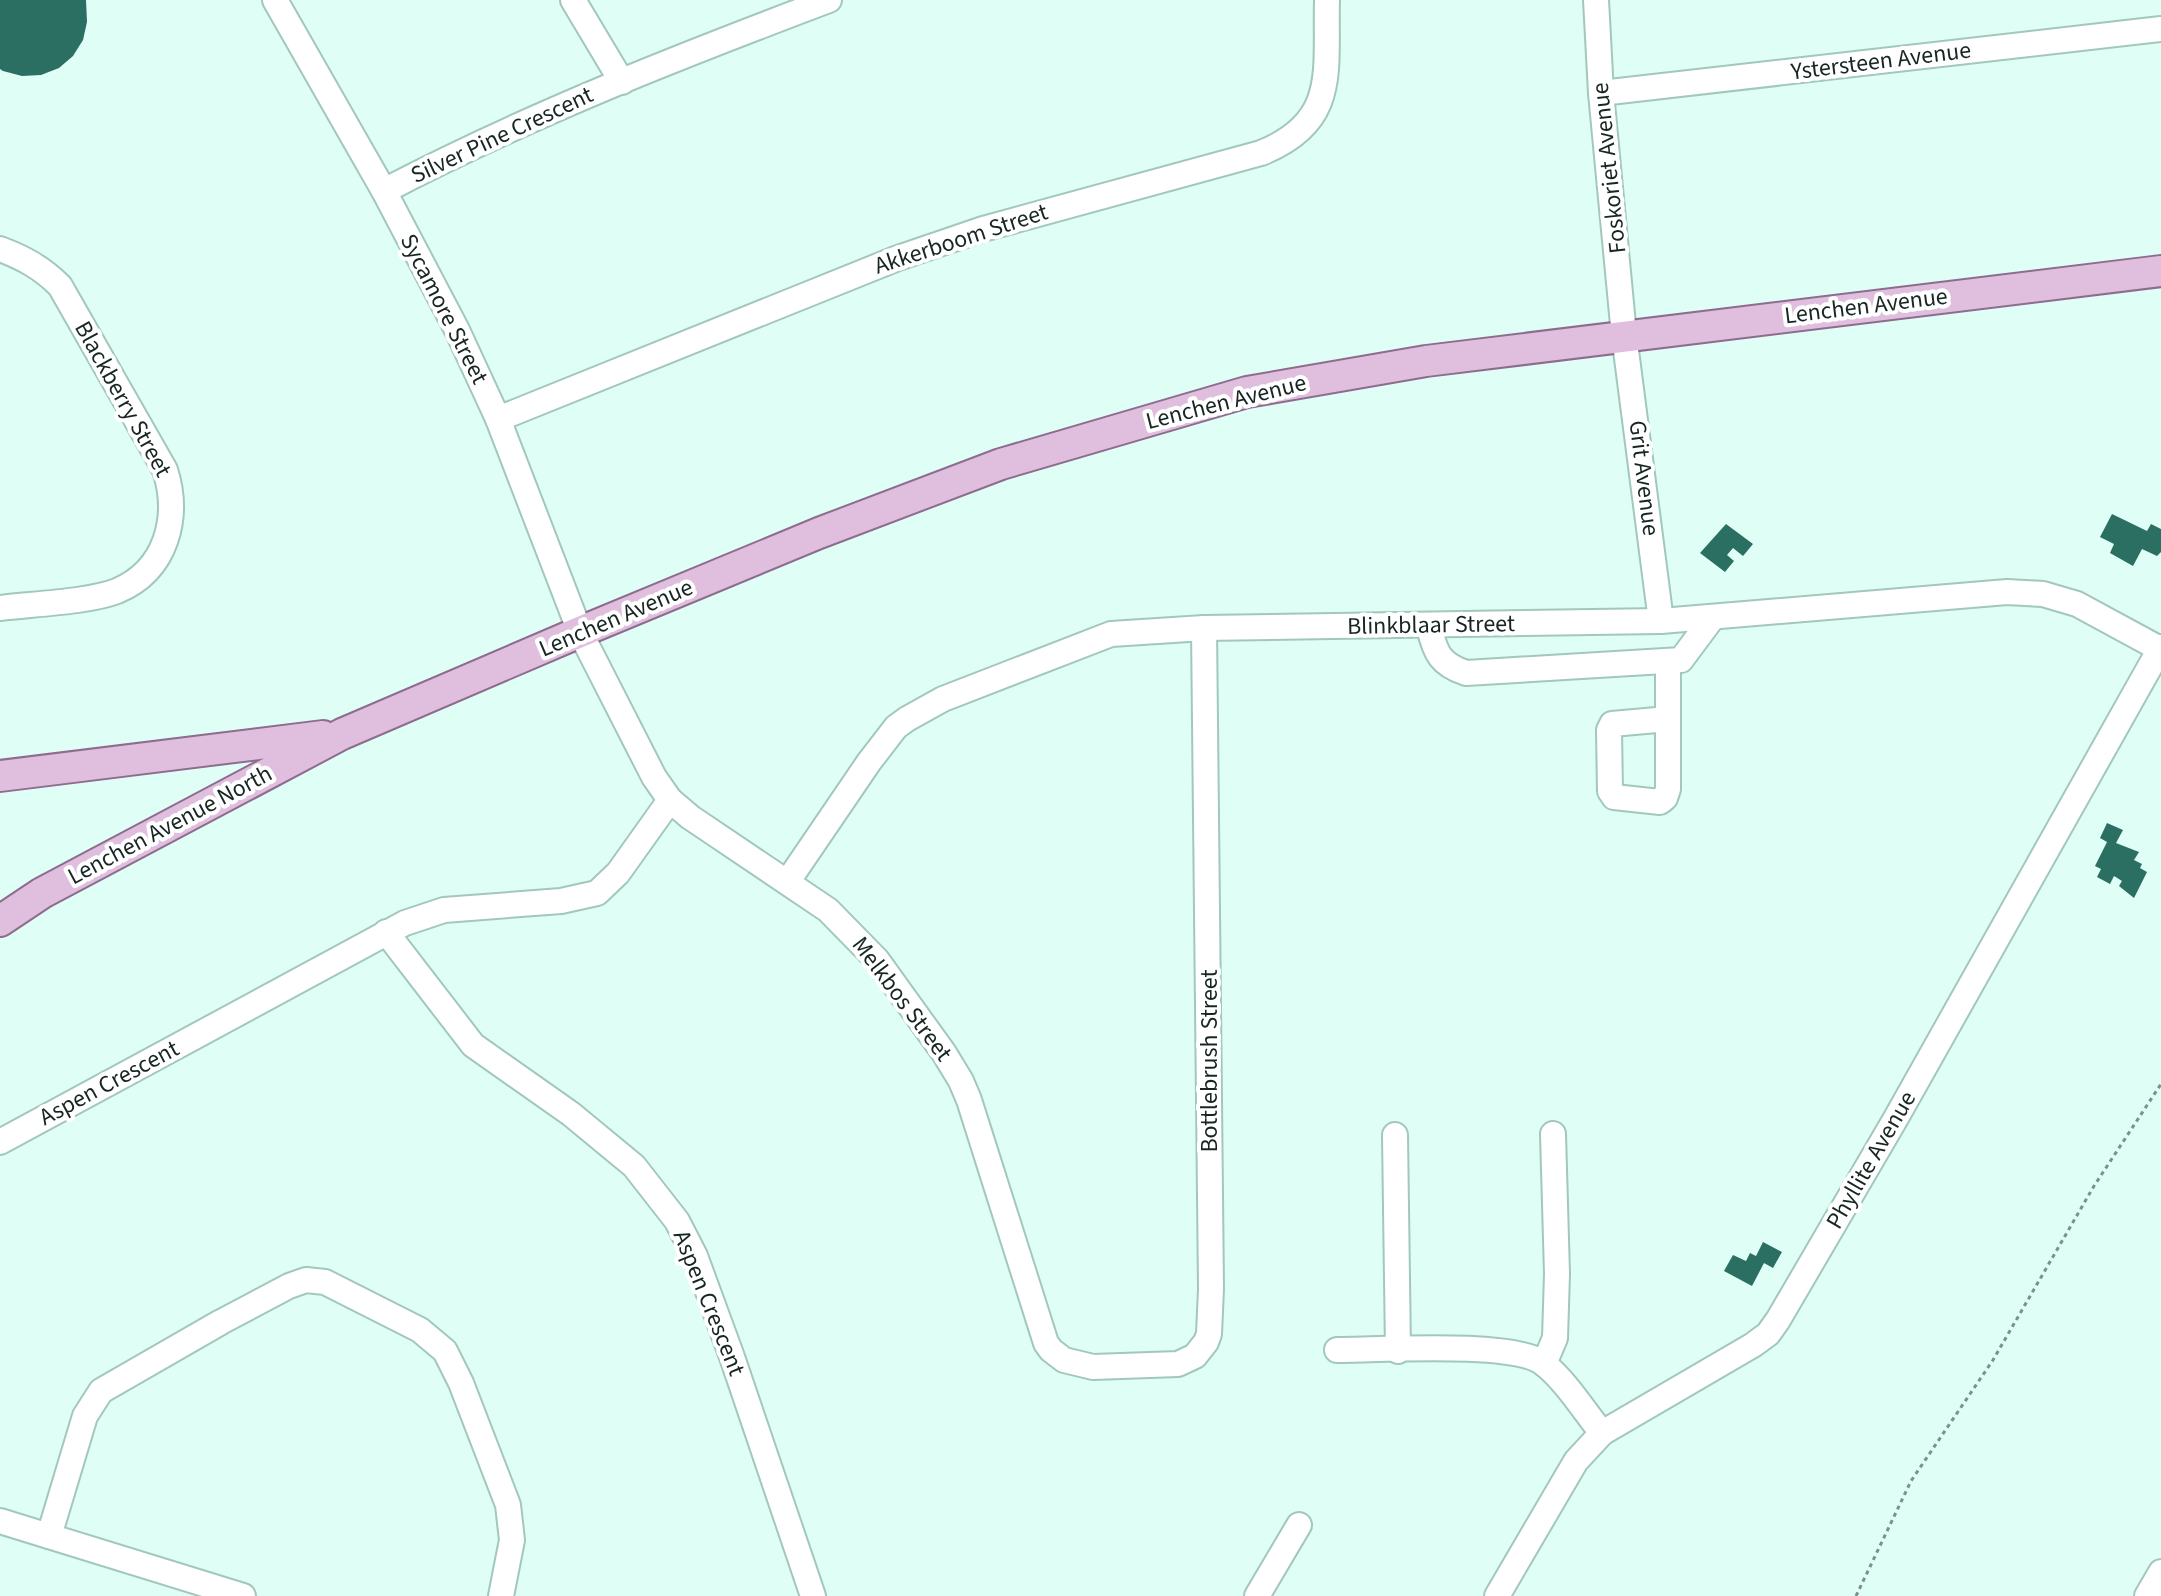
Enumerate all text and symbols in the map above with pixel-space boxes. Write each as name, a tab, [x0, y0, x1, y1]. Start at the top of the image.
street label: Ystersteen Avenue	[1788, 33, 1973, 90]
street label: Silver Pine Crescent	[405, 77, 599, 193]
street label: Foskoriet Avenue	[1583, 81, 1635, 255]
street label: Akkerboom Street	[870, 194, 1052, 284]
street label: Sycamore Street	[391, 228, 497, 390]
street label: Lenchen Avenue	[1782, 279, 1950, 333]
street label: Blackberry Street	[66, 315, 180, 483]
street label: Lenchen Avenue	[1142, 365, 1310, 439]
street label: Grit Avenue	[1620, 418, 1668, 538]
street label: Lenchen Avenue	[534, 570, 698, 666]
street label: Blinkblaar Street	[1347, 606, 1515, 644]
street label: Lenchen Avenue North	[62, 756, 278, 894]
street label: Melkbos Street	[843, 929, 961, 1069]
street label: Bottlebrush Street	[1192, 969, 1227, 1153]
street label: Aspen Crescent	[33, 1031, 185, 1135]
street label: Phyllite Avenue	[1817, 1084, 1925, 1236]
street label: Aspen Crescent	[664, 1225, 754, 1381]

